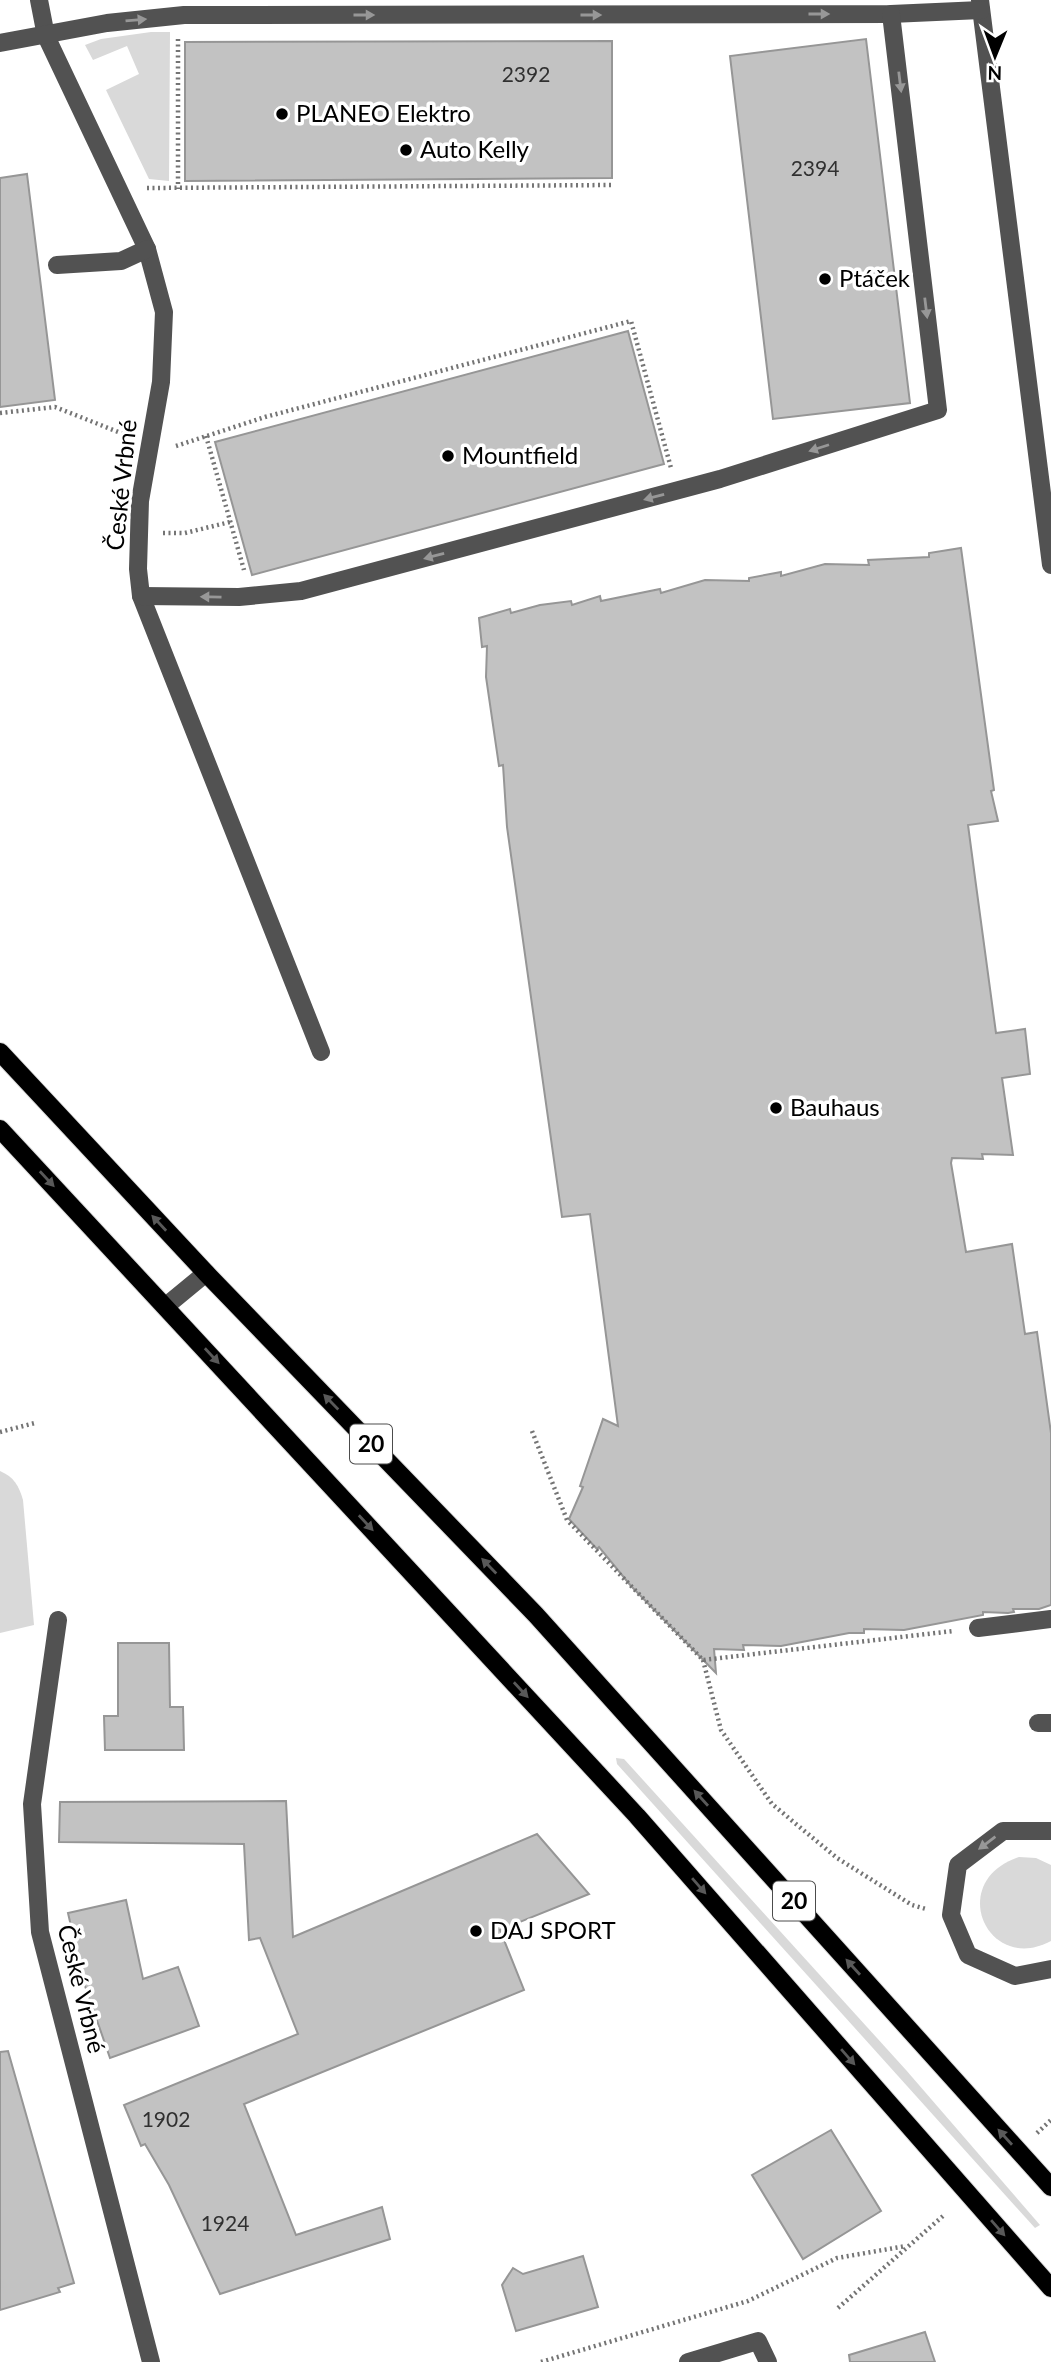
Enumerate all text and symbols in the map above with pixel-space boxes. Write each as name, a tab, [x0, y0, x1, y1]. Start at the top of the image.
one-way arrow	[808, 8, 830, 20]
one-way arrow	[353, 9, 375, 21]
one-way arrow	[580, 9, 602, 21]
one-way arrow	[126, 14, 148, 25]
north arrow	[960, 21, 1030, 91]
house number: 2392	[502, 61, 550, 86]
text: N	[987, 62, 1002, 85]
one-way arrow	[894, 71, 905, 93]
place label: PLANEO Elektro	[296, 98, 471, 127]
marker: PLANEO Elektro	[274, 106, 290, 122]
place label: Auto Kelly	[420, 134, 530, 163]
marker: Auto Kelly	[398, 142, 414, 158]
house number: 2394	[791, 155, 839, 180]
place label: Ptáček	[839, 263, 911, 292]
marker: Ptáček	[817, 271, 833, 287]
one-way arrow	[921, 297, 932, 319]
street label: České Vrbné	[99, 418, 142, 552]
place label: Mountfield	[462, 440, 578, 469]
one-way arrow	[809, 443, 830, 454]
marker: Mountfield	[440, 448, 456, 464]
one-way arrow	[642, 492, 664, 503]
one-way arrow	[423, 551, 444, 561]
one-way arrow	[200, 591, 222, 603]
place label: Bauhaus	[790, 1092, 880, 1121]
marker: Bauhaus	[768, 1100, 784, 1116]
one-way arrow	[38, 1170, 54, 1187]
one-way arrow	[151, 1214, 167, 1232]
one-way arrow	[204, 1347, 220, 1365]
one-way arrow	[322, 1394, 339, 1411]
road number: 20	[350, 1424, 392, 1464]
one-way arrow	[358, 1514, 374, 1531]
one-way arrow	[481, 1558, 497, 1575]
one-way arrow	[513, 1681, 529, 1699]
one-way arrow	[693, 1789, 709, 1807]
one-way arrow	[978, 1836, 996, 1850]
one-way arrow	[690, 1877, 706, 1894]
road number: 20	[773, 1882, 815, 1920]
place label: DAJ SPORT	[490, 1915, 616, 1944]
street label: České Vrbné	[52, 1921, 112, 2056]
marker: DAJ SPORT	[468, 1923, 484, 1939]
one-way arrow	[845, 1958, 861, 1976]
one-way arrow	[840, 2048, 856, 2065]
house number: 1902	[142, 2106, 190, 2131]
one-way arrow	[998, 2128, 1014, 2145]
house number: 1924	[201, 2210, 249, 2235]
one-way arrow	[990, 2220, 1005, 2237]

